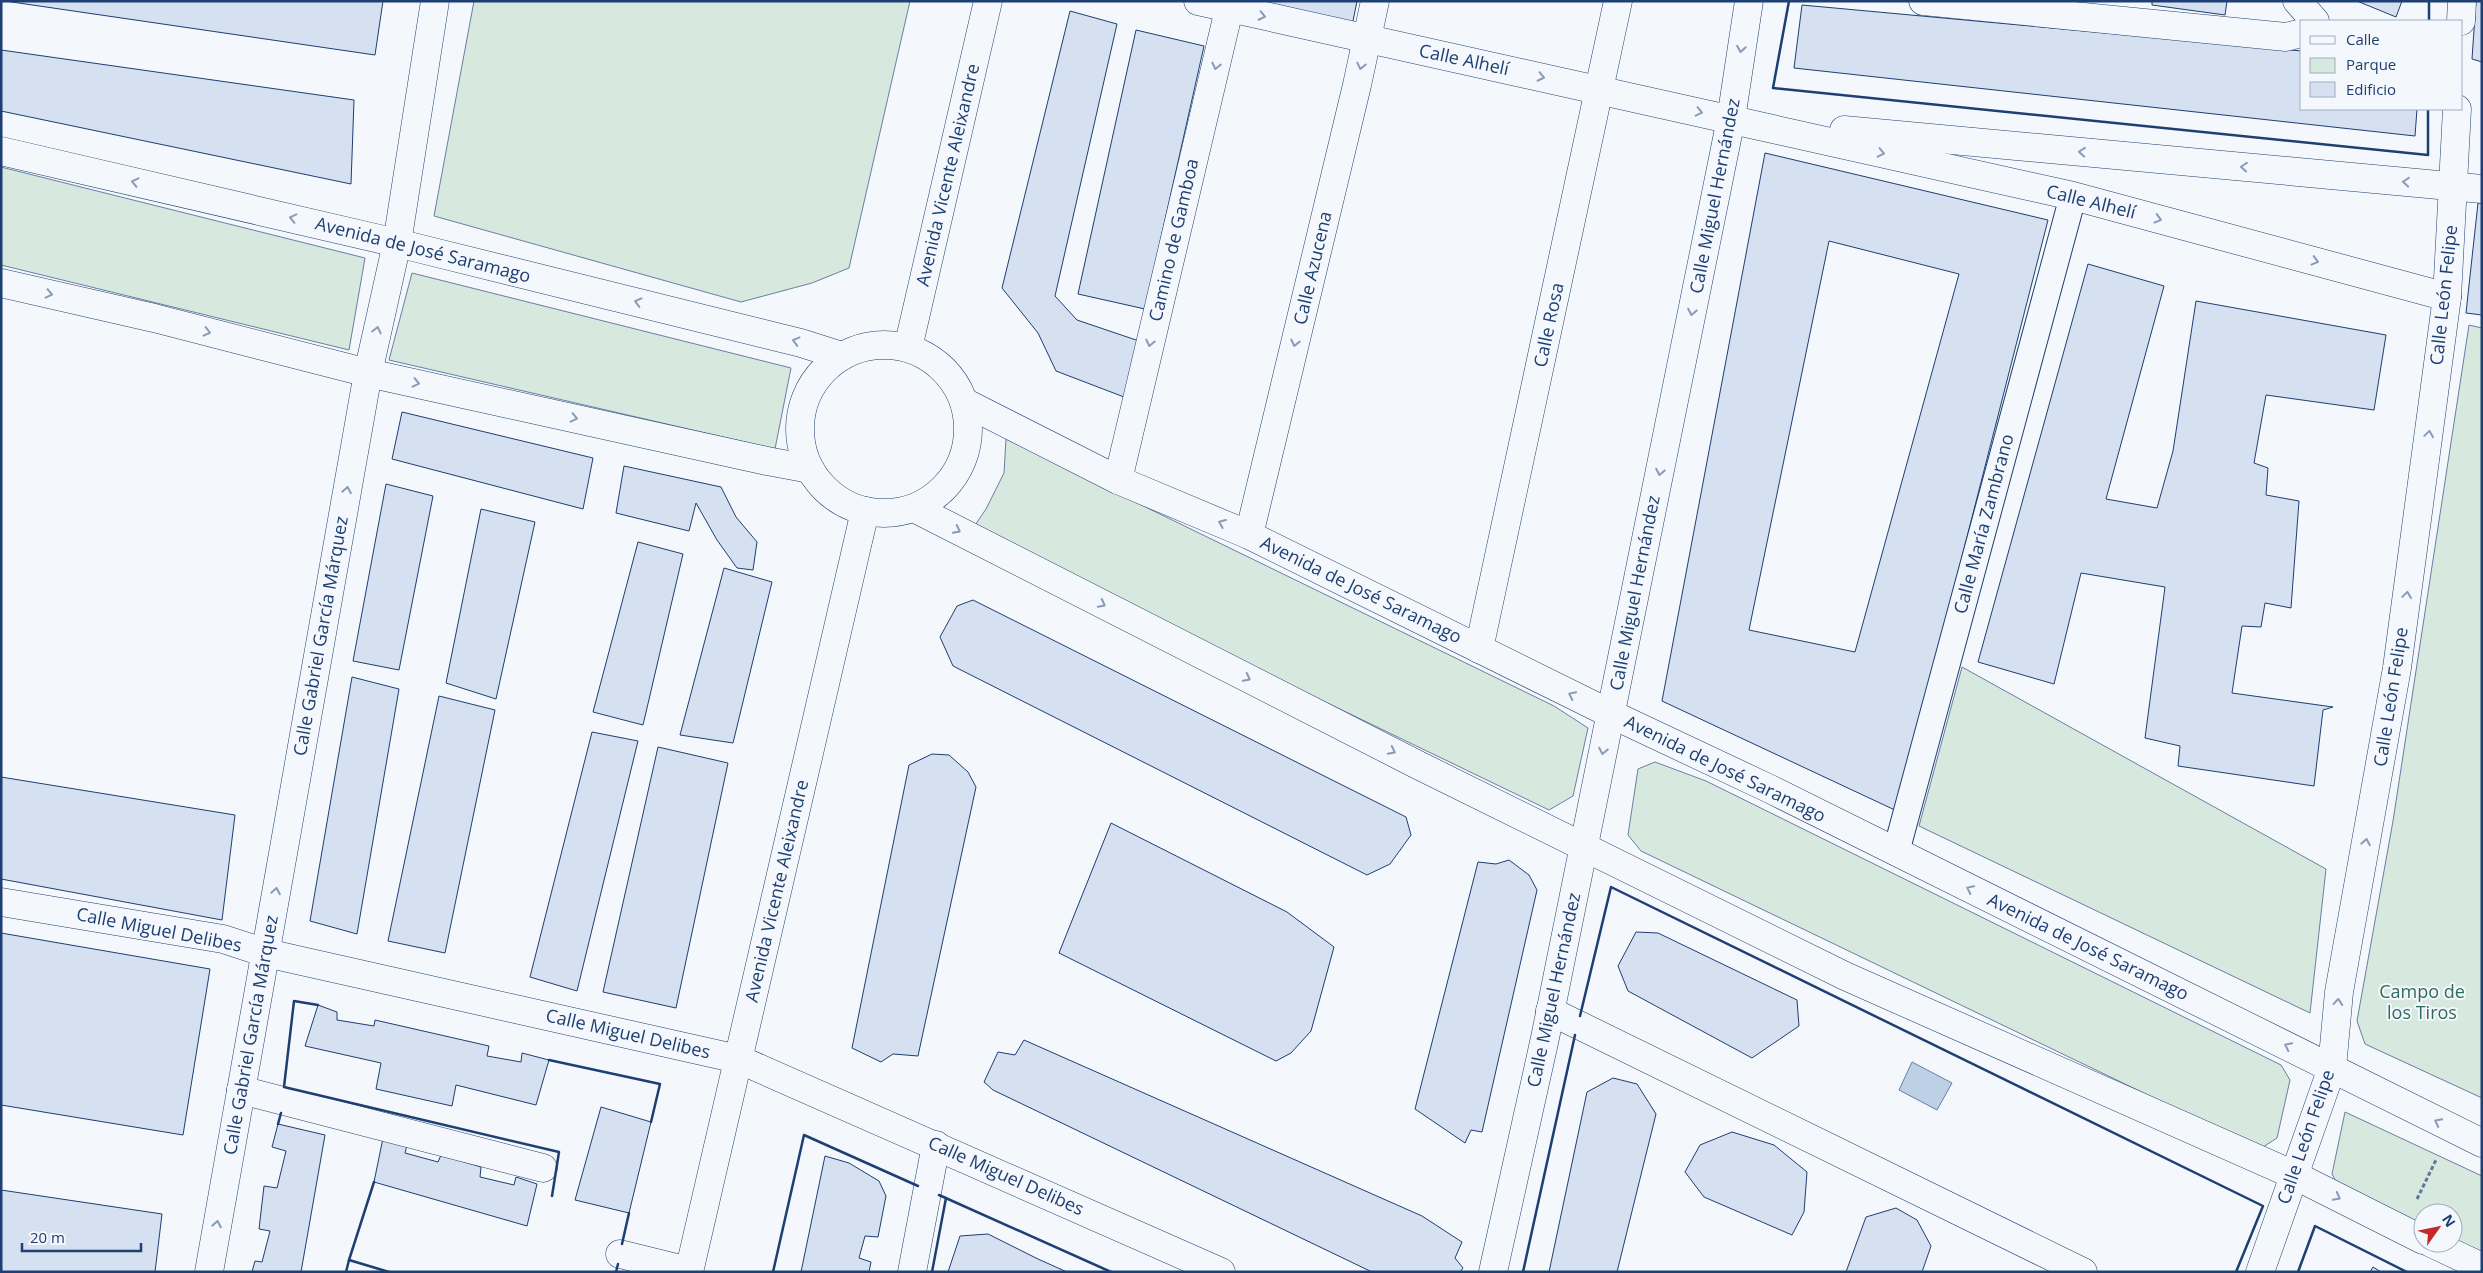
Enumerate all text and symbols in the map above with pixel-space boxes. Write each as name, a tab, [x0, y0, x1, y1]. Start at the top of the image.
one-way arrow	[1258, 10, 1267, 20]
legend	[2300, 20, 2463, 110]
text: Calle	[2346, 29, 2380, 49]
street label: Calle Alhelí	[1417, 38, 1512, 80]
one-way arrow	[1737, 45, 1747, 54]
text: Parque	[2346, 54, 2396, 74]
street label: Avenida Vicente Aleixandre	[910, 61, 984, 288]
one-way arrow	[1211, 61, 1222, 70]
one-way arrow	[1356, 62, 1367, 70]
one-way arrow	[1536, 71, 1545, 82]
text: Edificio	[2346, 79, 2396, 99]
street label: Calle Miguel Hernández	[1683, 96, 1745, 296]
one-way arrow	[1695, 106, 1704, 117]
one-way arrow	[1877, 147, 1885, 158]
one-way arrow	[2078, 147, 2086, 158]
street label: Camino de Gamboa	[1143, 156, 1203, 324]
one-way arrow	[2240, 162, 2248, 173]
one-way arrow	[130, 177, 139, 188]
one-way arrow	[2401, 177, 2409, 188]
street label: Calle Alhelí	[2044, 178, 2139, 224]
street label: Calle Azucena	[1287, 209, 1337, 327]
street label: Avenida de José Saramago	[313, 211, 533, 287]
one-way arrow	[288, 213, 297, 224]
one-way arrow	[2154, 213, 2163, 224]
street label: Calle León Felipe	[2424, 224, 2462, 366]
one-way arrow	[2311, 256, 2319, 266]
street label: Calle Rosa	[1527, 280, 1569, 369]
one-way arrow	[44, 288, 53, 299]
one-way arrow	[633, 297, 642, 308]
one-way arrow	[1687, 308, 1698, 317]
one-way arrow	[202, 326, 211, 337]
one-way arrow	[371, 326, 382, 335]
one-way arrow	[792, 337, 800, 347]
one-way arrow	[1145, 338, 1156, 347]
one-way arrow	[1290, 339, 1301, 348]
one-way arrow	[411, 377, 420, 388]
one-way arrow	[570, 413, 579, 423]
one-way arrow	[2423, 430, 2434, 438]
street label: Calle María Zambrano	[1947, 431, 2019, 616]
one-way arrow	[1655, 467, 1665, 476]
one-way arrow	[341, 486, 351, 495]
street label: Calle Miguel Hernández	[1603, 493, 1665, 693]
street label: Calle Gabriel García Márquez	[287, 514, 353, 758]
one-way arrow	[1218, 519, 1227, 530]
one-way arrow	[952, 524, 961, 534]
street label: Avenida de José Saramago	[1257, 530, 1466, 648]
one-way arrow	[2401, 591, 2412, 599]
one-way arrow	[1097, 598, 1106, 608]
street label: Calle León Felipe	[2367, 625, 2413, 768]
one-way arrow	[1242, 672, 1251, 682]
one-way arrow	[1568, 691, 1577, 701]
street label: Avenida de José Saramago	[1621, 709, 1830, 827]
one-way arrow	[1386, 745, 1395, 755]
one-way arrow	[1598, 746, 1609, 755]
street label: Avenida Vicente Aleixandre	[739, 777, 813, 1004]
one-way arrow	[2360, 837, 2371, 846]
one-way arrow	[1966, 885, 1975, 895]
one-way arrow	[271, 887, 281, 896]
street label: Avenida de José Saramago	[1984, 887, 2193, 1005]
street label: Calle Miguel Hernández	[1521, 890, 1585, 1089]
street label: Calle Miguel Delibes	[74, 901, 244, 957]
street label: Calle Gabriel García Márquez	[217, 913, 283, 1157]
park label: Campo de los Tiros	[2379, 979, 2465, 1024]
one-way arrow	[2332, 997, 2343, 1005]
street label: Calle Miguel Delibes	[544, 1002, 713, 1064]
one-way arrow	[2284, 1042, 2293, 1052]
street label: Calle León Felipe	[2271, 1066, 2339, 1207]
one-way arrow	[2434, 1118, 2443, 1128]
street label: Calle Miguel Delibes	[925, 1130, 1088, 1220]
one-way arrow	[2332, 1191, 2341, 1201]
north arrow	[2413, 1203, 2463, 1253]
text: N	[2438, 1211, 2460, 1231]
one-way arrow	[212, 1219, 222, 1228]
scale bar	[22, 1220, 141, 1252]
text: 20 m	[30, 1227, 65, 1247]

